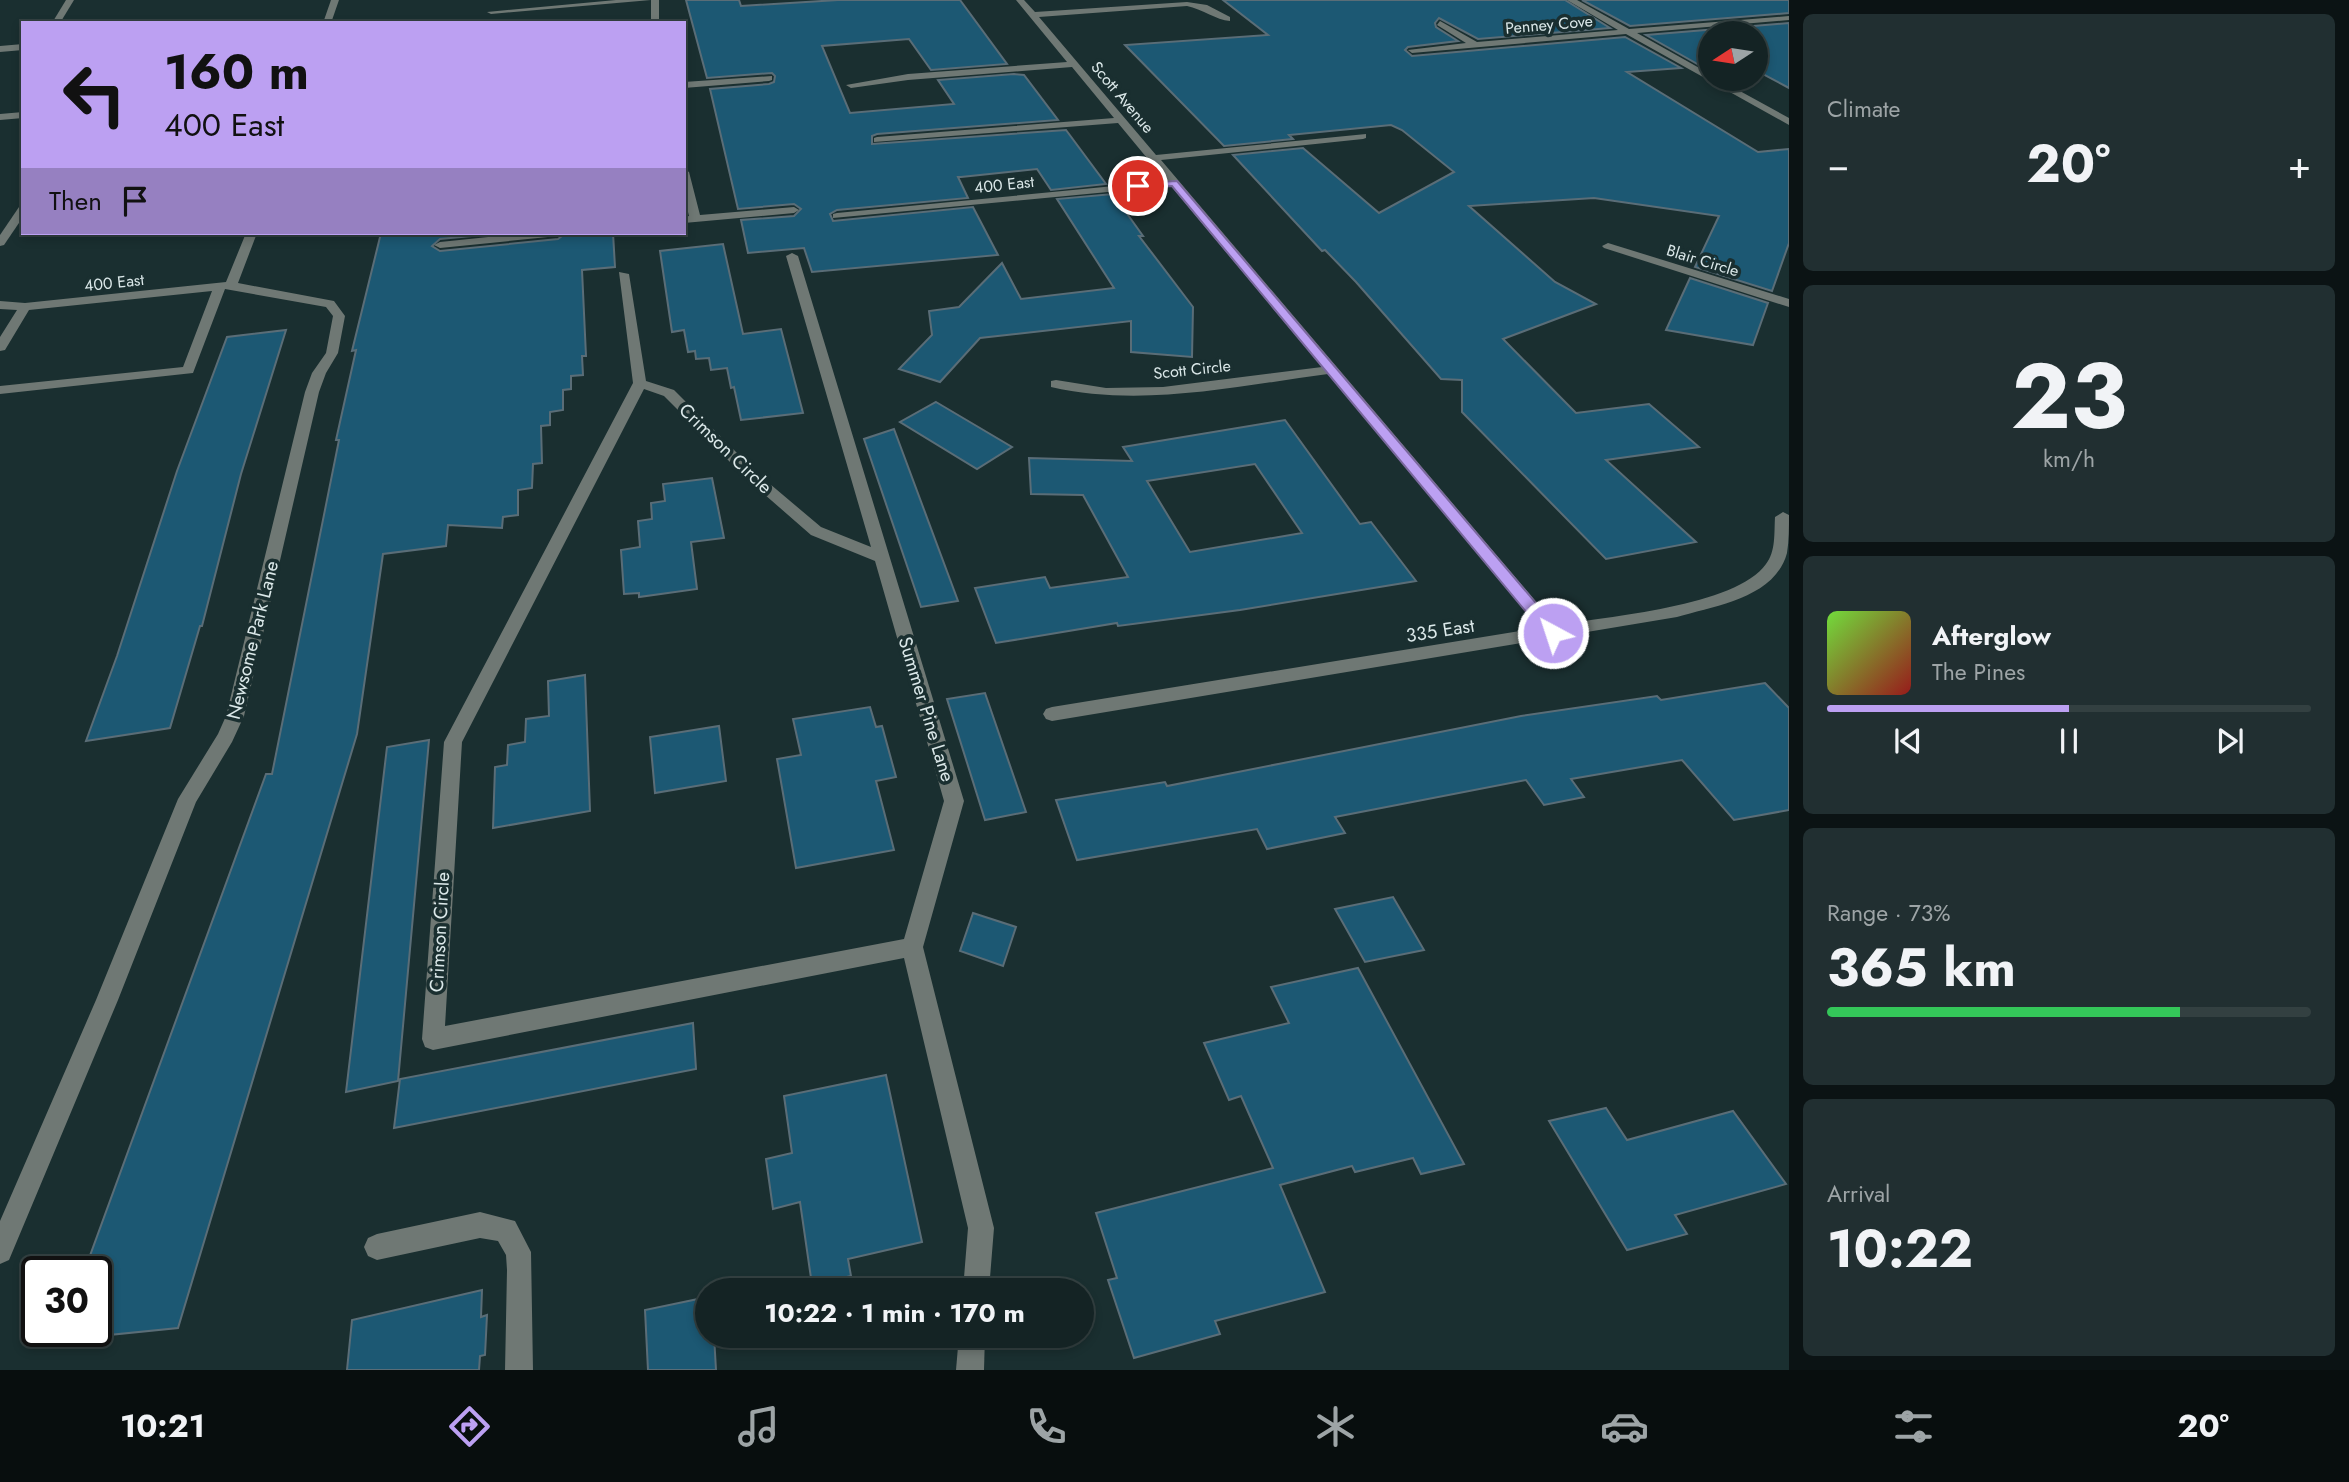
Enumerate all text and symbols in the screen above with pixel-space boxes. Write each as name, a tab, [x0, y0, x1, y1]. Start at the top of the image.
street label: Penney Cove	[1504, 9, 1594, 40]
north arrow	[1698, 21, 1768, 91]
map controls	[1698, 21, 1768, 91]
text: 160 m	[164, 37, 309, 107]
icon: left	[49, 49, 140, 140]
street label: Scott Avenue	[1086, 56, 1160, 138]
text: Climate	[1827, 92, 1900, 126]
text: 400 East	[164, 102, 284, 148]
text: 20°	[2027, 126, 2111, 202]
text: −	[1827, 137, 1849, 192]
text: +	[2288, 137, 2311, 192]
pin	[1108, 156, 1168, 216]
icon: arrive	[1119, 167, 1157, 205]
street label: 400 East	[973, 170, 1035, 199]
text: Then	[49, 182, 102, 220]
icon: arrive	[116, 182, 154, 220]
street label: Blair Circle	[1664, 239, 1742, 282]
street label: 400 East	[83, 268, 145, 297]
text: 23	[2011, 331, 2127, 462]
street label: Scott Circle	[1152, 354, 1232, 385]
street label: Crimson Circle	[673, 397, 778, 500]
text: km/h	[2043, 442, 2095, 476]
street label: Newsome Park Lane	[220, 558, 285, 722]
position arrow	[1516, 596, 1590, 670]
street label: 335 East	[1404, 612, 1477, 649]
text: Afterglow	[1932, 617, 2051, 655]
street label: Summer Pine Lane	[892, 633, 961, 785]
text: The Pines	[1932, 655, 2025, 689]
icon: previous	[1889, 722, 1927, 760]
icon: pause	[2050, 722, 2088, 760]
icon: next	[2211, 722, 2249, 760]
street label: Crimson Circle	[423, 871, 456, 993]
text: Range · 73%	[1827, 896, 1951, 930]
text: 365 km	[1827, 930, 2016, 1006]
text: Arrival	[1827, 1177, 1890, 1211]
text: 10:22	[1827, 1211, 1973, 1287]
speed limit sign: 30	[21, 1256, 112, 1347]
text: 10:22 · 1 min · 170 m	[764, 1294, 1025, 1332]
icon: directions	[445, 1402, 494, 1451]
icon: music	[734, 1402, 783, 1451]
icon: phone	[1022, 1402, 1071, 1451]
icon: climate	[1311, 1402, 1360, 1451]
icon: car	[1600, 1402, 1649, 1451]
icon: filters	[1889, 1402, 1938, 1451]
text: 10:21	[120, 1403, 205, 1449]
text: 20°	[2177, 1403, 2229, 1449]

